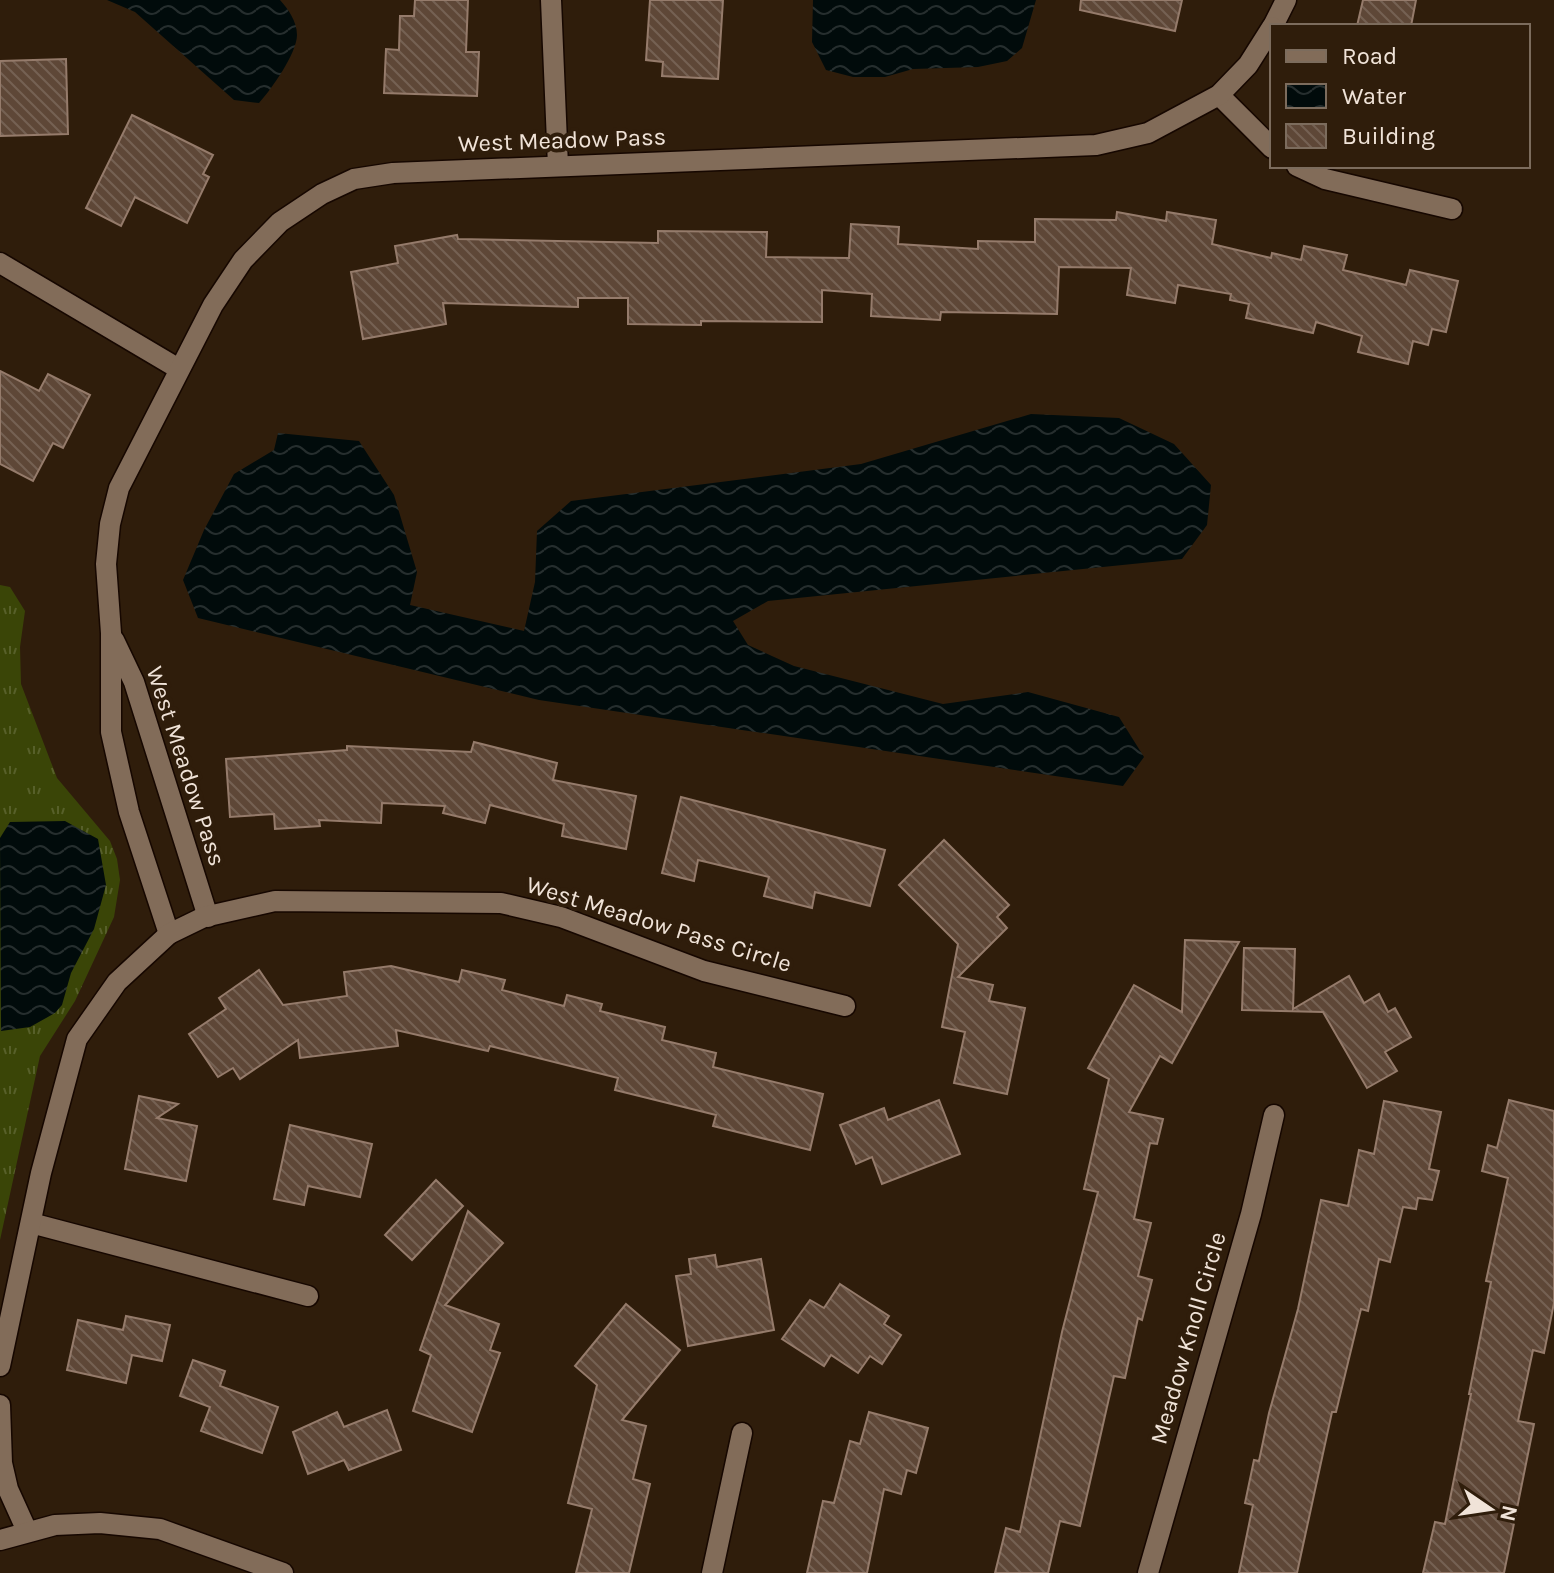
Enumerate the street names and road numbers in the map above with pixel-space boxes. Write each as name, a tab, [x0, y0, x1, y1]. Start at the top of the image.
street label: West Meadow Pass	[457, 122, 667, 158]
street label: West Meadow Pass	[140, 663, 232, 869]
street label: West Meadow Pass Circle	[523, 870, 795, 978]
street label: Meadow Knoll Circle	[1144, 1229, 1232, 1447]

